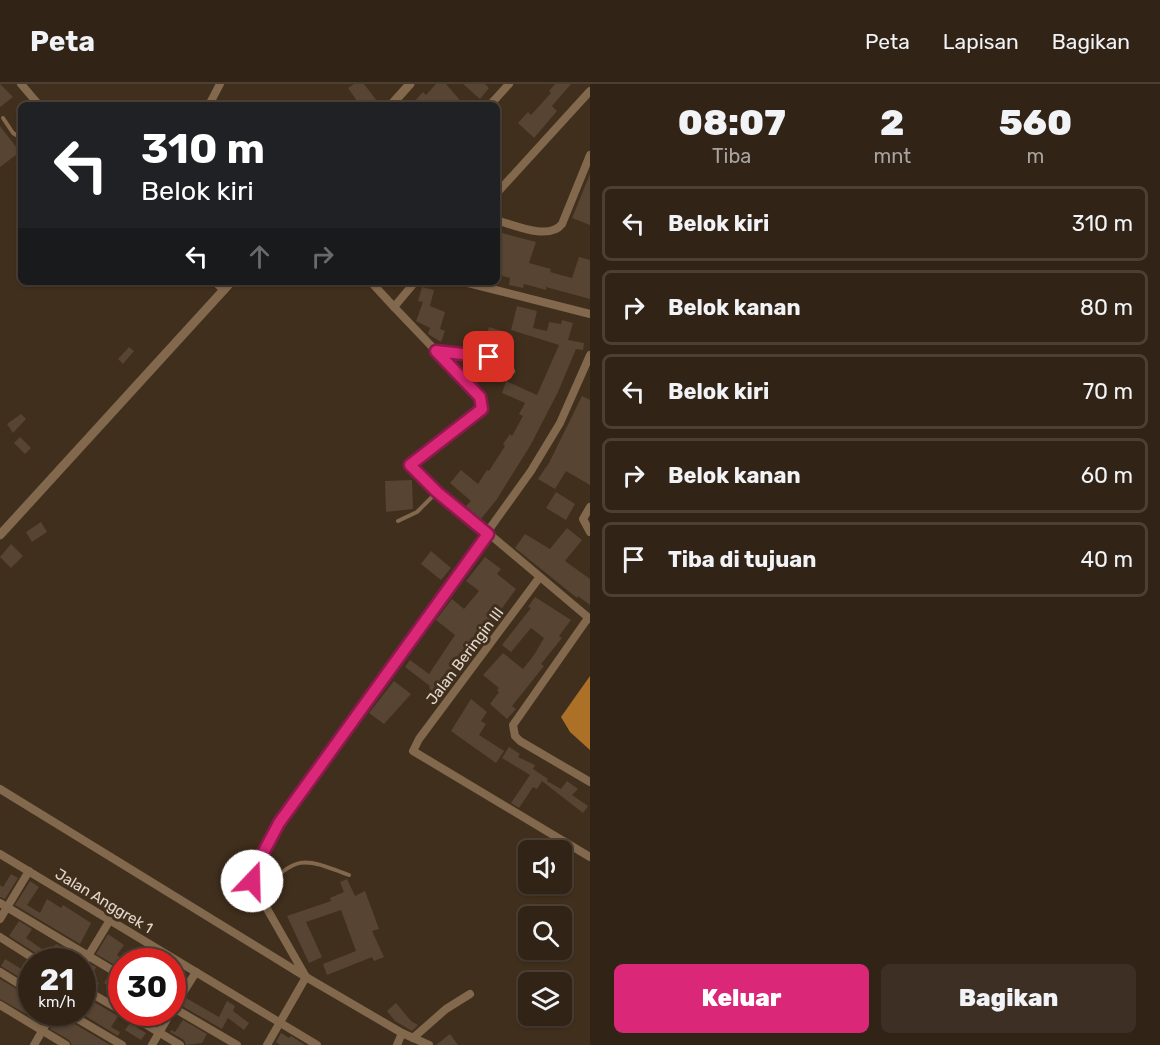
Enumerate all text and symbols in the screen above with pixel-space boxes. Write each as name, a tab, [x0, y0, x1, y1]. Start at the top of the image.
text: Peta	[30, 25, 95, 58]
text: Peta	[865, 29, 910, 54]
text: Lapisan	[943, 29, 1019, 54]
text: Bagikan	[1052, 29, 1130, 54]
text: 08:07	[678, 101, 786, 144]
text: 2	[880, 101, 904, 144]
text: 560	[999, 101, 1072, 144]
text: 310 m	[141, 124, 265, 174]
icon: left	[42, 126, 120, 204]
text: Tiba	[712, 144, 751, 168]
text: mnt	[873, 144, 911, 168]
text: m	[1027, 144, 1044, 168]
text: Belok kiri	[141, 175, 254, 207]
icon: left	[617, 207, 650, 240]
text: Belok kiri	[668, 210, 769, 237]
text: 310 m	[1072, 210, 1133, 237]
icon: left	[180, 240, 213, 273]
icon: ahead	[243, 240, 276, 273]
icon: right	[306, 240, 339, 273]
icon: right	[617, 291, 650, 324]
text: Belok kanan	[668, 294, 801, 321]
text: 80 m	[1080, 294, 1133, 321]
pin	[463, 331, 514, 382]
icon: arrive	[472, 340, 505, 373]
icon: left	[617, 375, 650, 408]
text: Belok kiri	[668, 378, 769, 405]
text: 70 m	[1083, 378, 1133, 405]
icon: right	[617, 459, 650, 492]
text: Belok kanan	[668, 462, 801, 489]
text: 60 m	[1081, 462, 1133, 489]
icon: arrive	[617, 543, 650, 576]
text: Tiba di tujuan	[668, 546, 816, 573]
text: 40 m	[1080, 546, 1133, 573]
street label: Jalan Beringin III	[423, 604, 507, 708]
map controls	[518, 840, 572, 1026]
button: sound	[518, 840, 572, 894]
position arrow	[220, 849, 284, 913]
street label: Jalan Anggrek 1	[52, 865, 156, 937]
button: search	[518, 906, 572, 960]
speed limit sign: 30	[108, 948, 186, 1026]
text: 21	[40, 962, 74, 998]
button: Keluar	[614, 964, 869, 1033]
button: Bagikan	[881, 964, 1136, 1033]
button: layers	[518, 972, 572, 1026]
text: km/h	[38, 993, 76, 1011]

